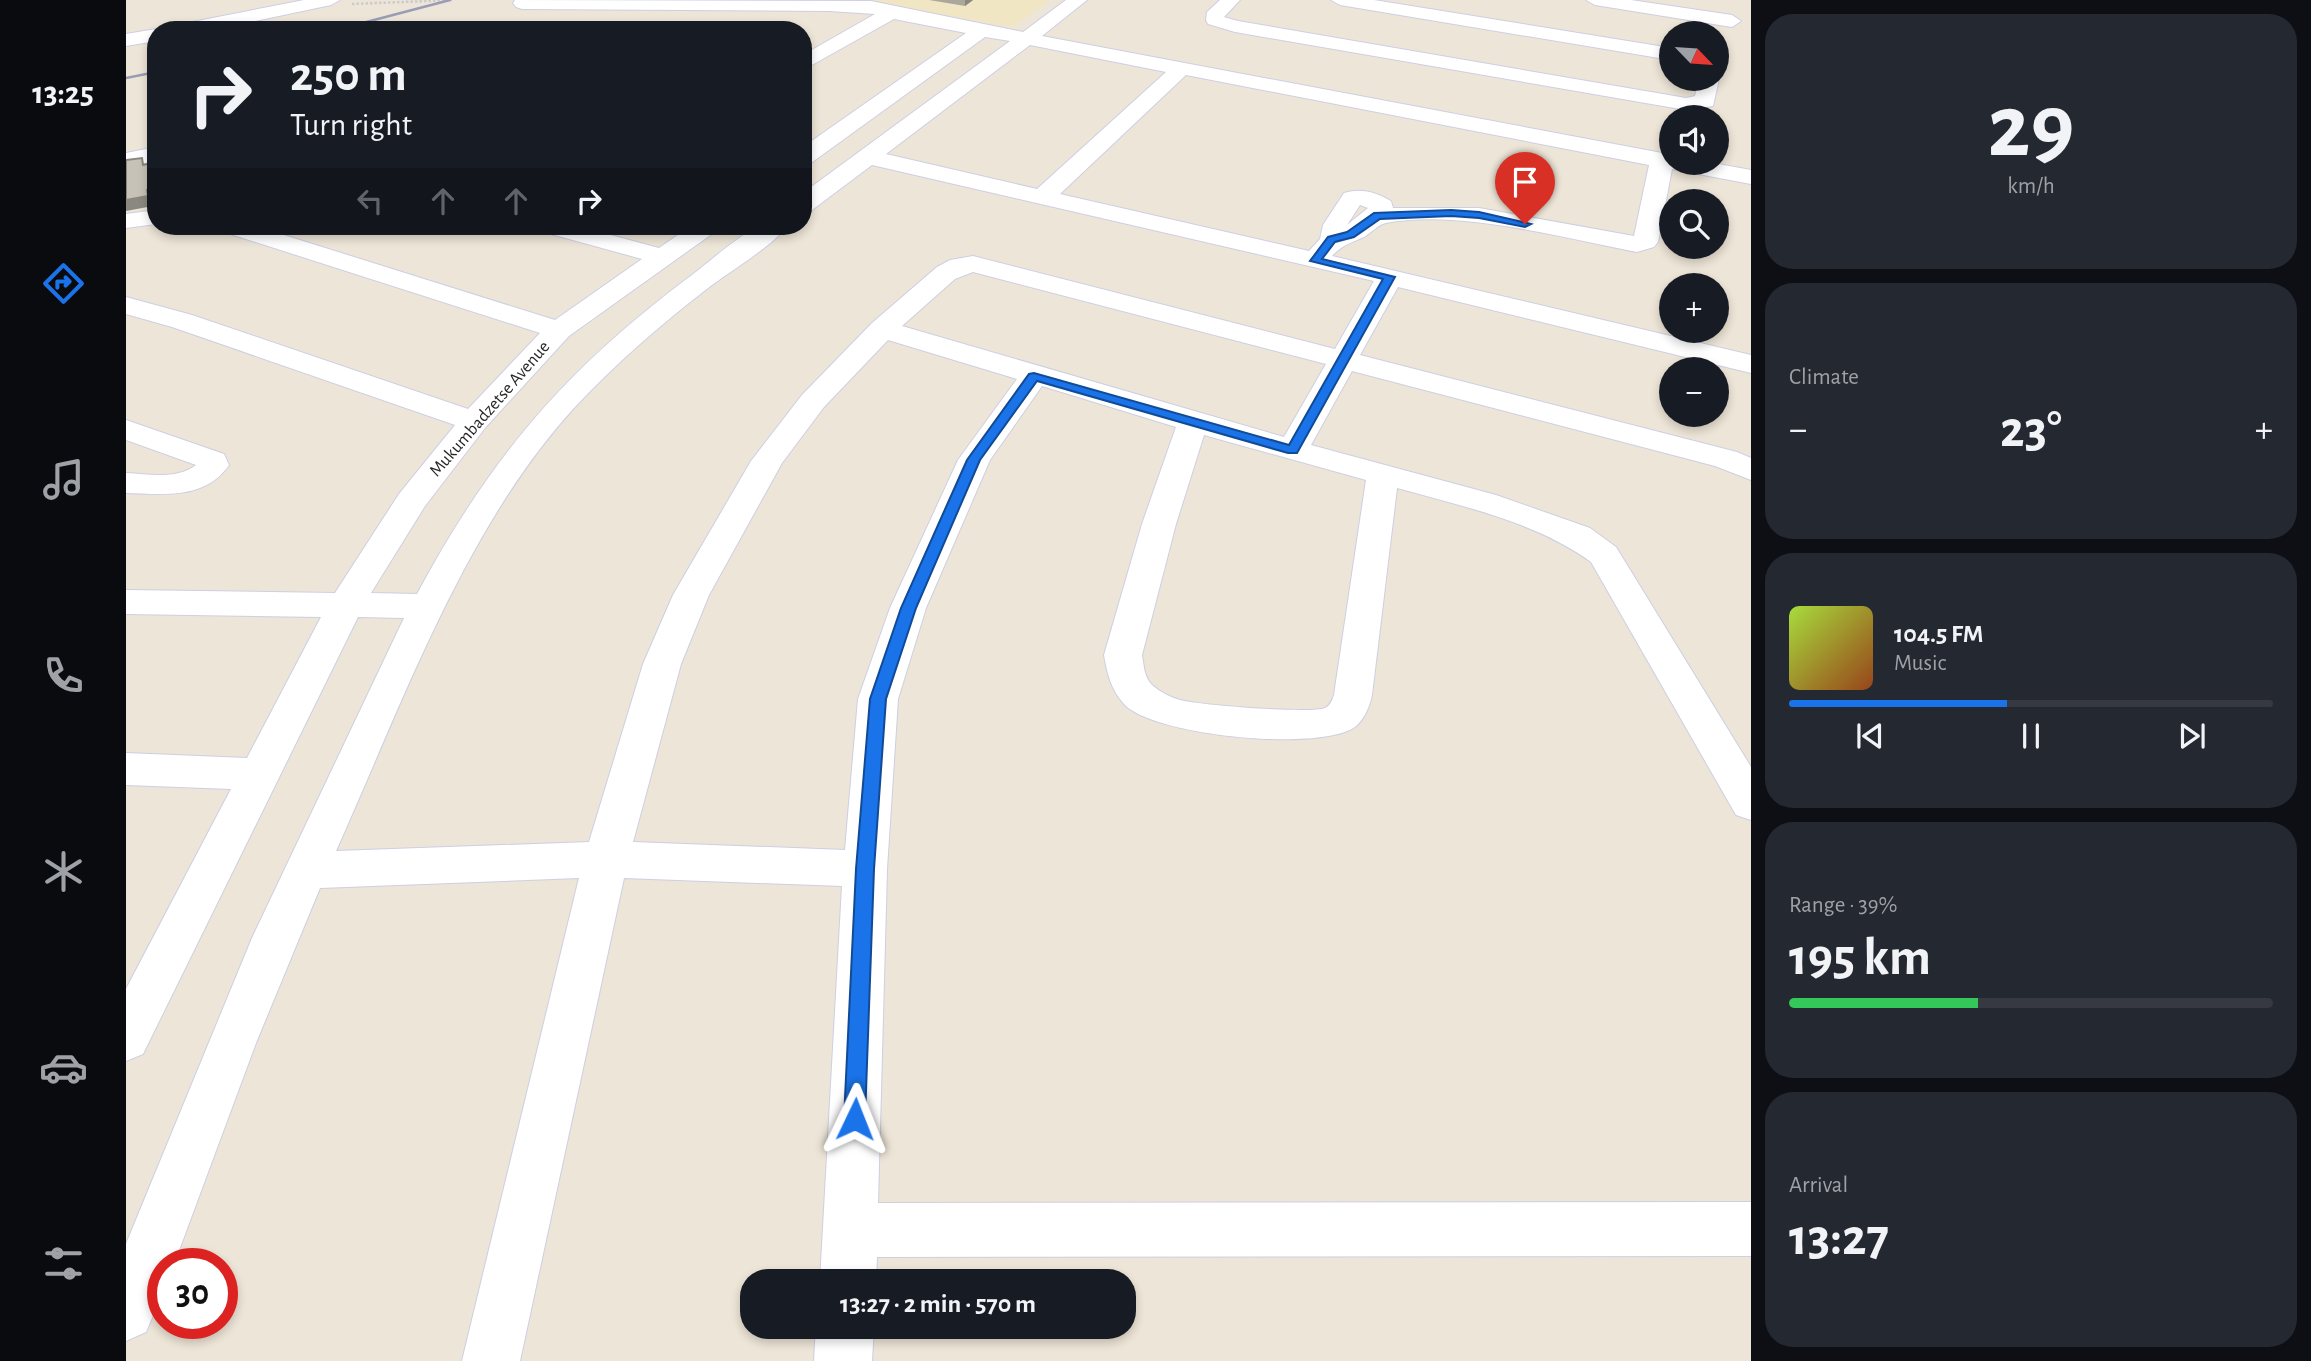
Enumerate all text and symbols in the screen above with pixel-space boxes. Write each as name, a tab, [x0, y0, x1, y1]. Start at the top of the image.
north arrow	[1659, 21, 1729, 91]
map controls	[1659, 21, 1729, 427]
icon: right	[175, 49, 266, 140]
text: 250 m	[290, 51, 407, 100]
text: 13:25	[32, 77, 94, 109]
text: 29	[1988, 82, 2074, 173]
button: sound	[1659, 105, 1729, 175]
text: Turn right	[290, 109, 412, 141]
pin	[1495, 152, 1555, 224]
icon: arrive	[1506, 163, 1544, 201]
text: km/h	[2007, 175, 2055, 198]
icon: left	[351, 182, 389, 220]
icon: ahead	[424, 182, 462, 220]
icon: ahead	[497, 182, 535, 220]
icon: right	[570, 182, 608, 220]
button: search	[1659, 189, 1729, 259]
icon: directions	[39, 259, 88, 308]
button: +	[1659, 273, 1729, 343]
street label: Mukumbadzetse Avenue	[426, 338, 554, 480]
button: −	[1659, 357, 1729, 427]
text: Climate	[1789, 366, 1859, 389]
text: 23°	[2000, 404, 2062, 456]
text: −	[1789, 411, 1807, 449]
text: +	[2255, 411, 2273, 449]
icon: music	[39, 455, 88, 504]
text: 104.5 FM	[1894, 621, 1983, 647]
icon: phone	[39, 651, 88, 700]
text: Music	[1894, 652, 1946, 675]
icon: previous	[1851, 717, 1889, 755]
icon: pause	[2012, 717, 2050, 755]
icon: next	[2173, 717, 2211, 755]
icon: climate	[39, 847, 88, 896]
text: Range · 39%	[1789, 894, 1897, 917]
text: 195 km	[1789, 932, 1931, 984]
icon: car	[39, 1043, 88, 1092]
position arrow	[818, 1082, 892, 1156]
text: Arrival	[1789, 1174, 1848, 1197]
text: 13:27	[1789, 1212, 1889, 1264]
icon: filters	[39, 1239, 88, 1288]
speed limit sign: 30	[147, 1248, 238, 1339]
text: 13:27 · 2 min · 570 m	[840, 1291, 1036, 1317]

